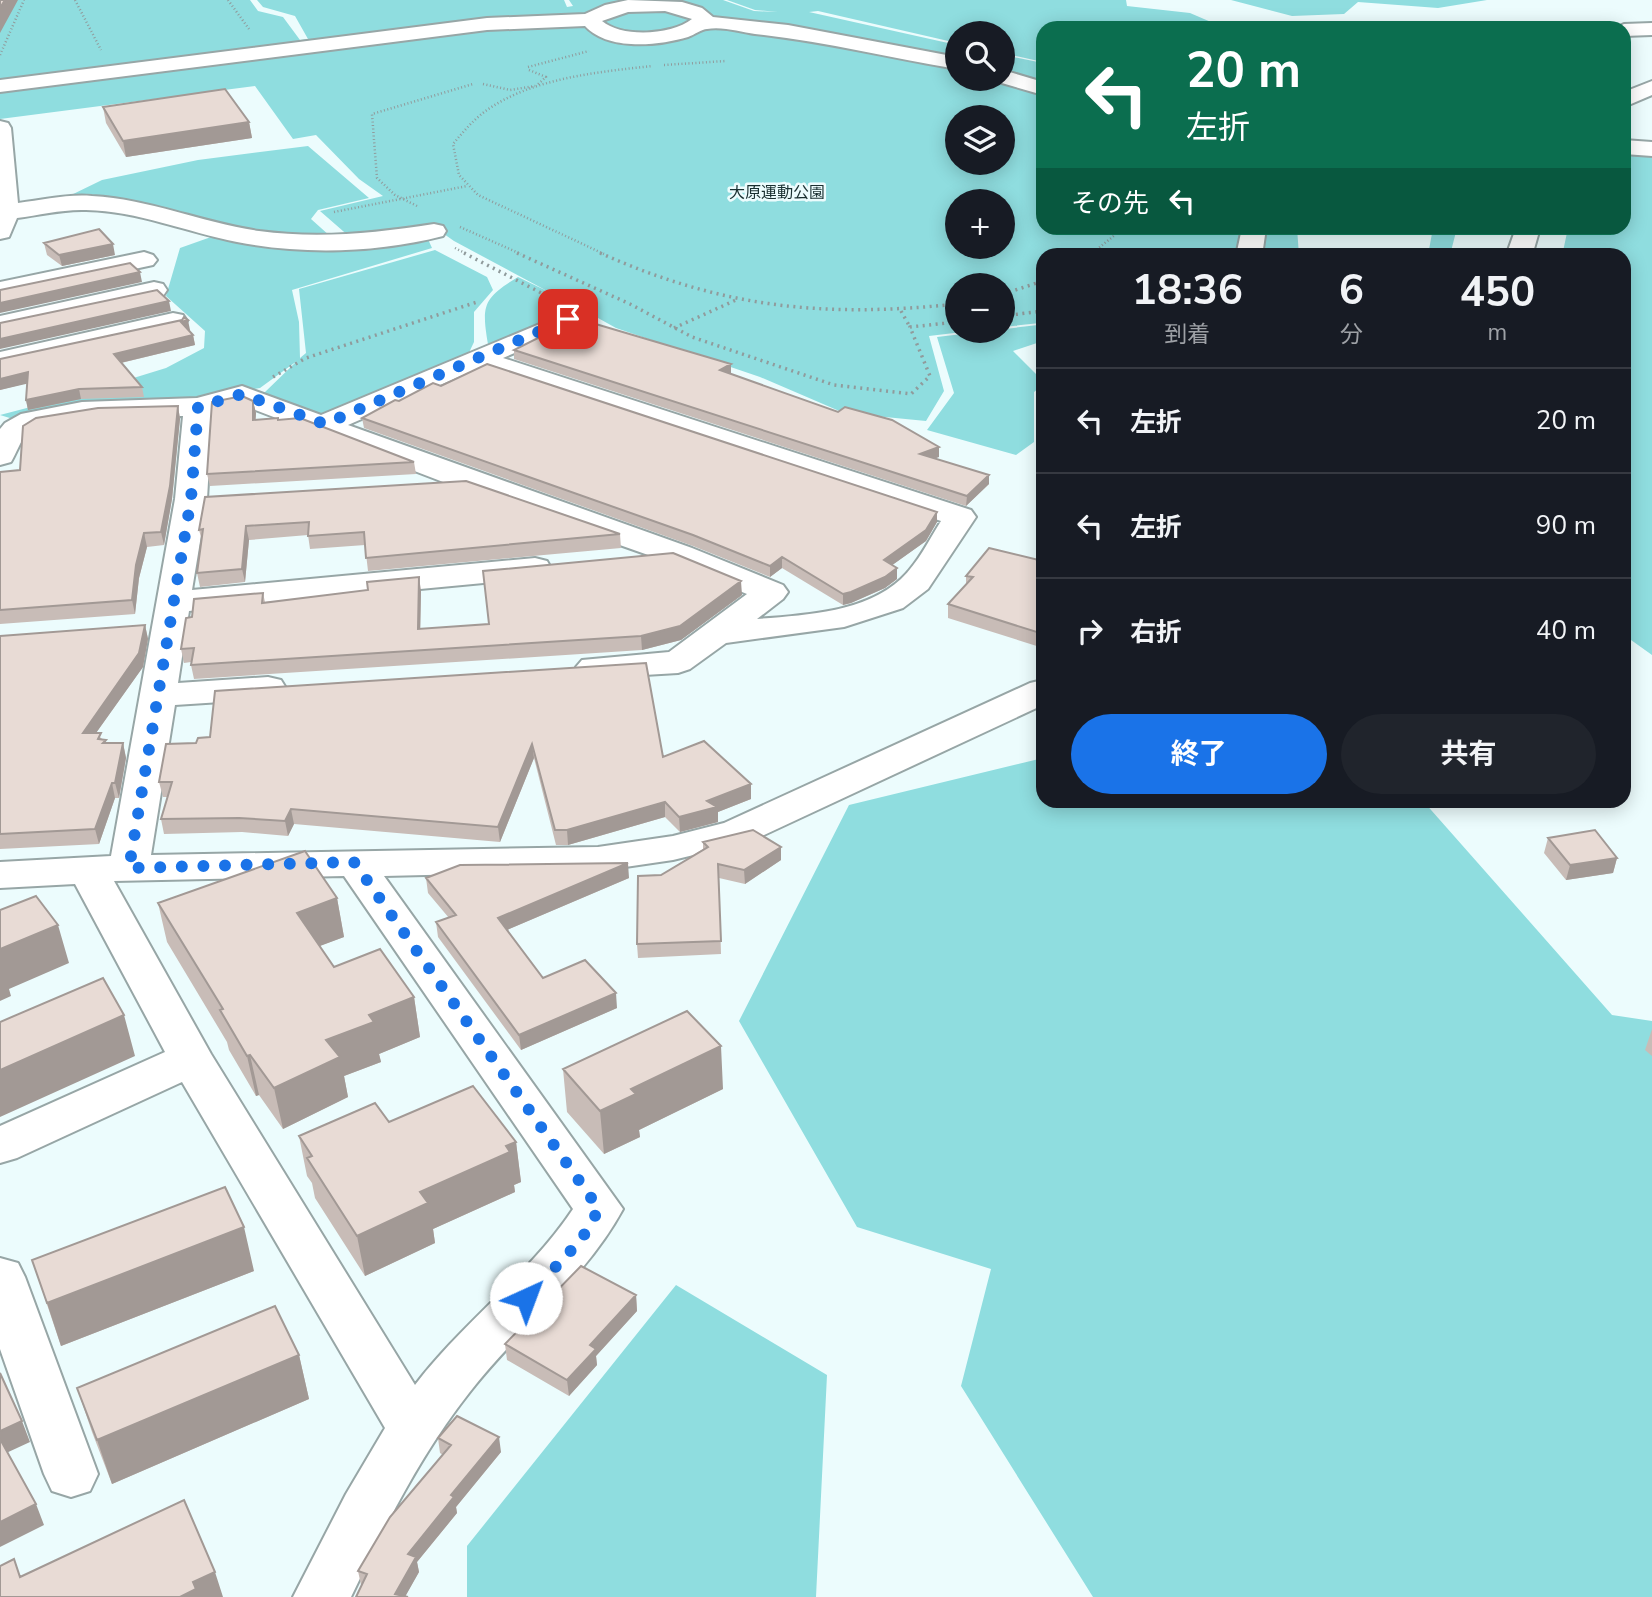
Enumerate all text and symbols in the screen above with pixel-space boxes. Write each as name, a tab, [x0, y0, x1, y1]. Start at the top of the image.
map controls	[945, 21, 1015, 343]
button: search	[945, 21, 1015, 91]
text: 20 m	[1186, 37, 1301, 104]
icon: left	[1071, 49, 1162, 140]
button: layers	[945, 105, 1015, 175]
text: 左折	[1186, 106, 1250, 149]
park label: 大原運動公園	[729, 182, 825, 204]
icon: left	[1163, 182, 1201, 220]
text: その先	[1071, 186, 1149, 221]
button: +	[945, 189, 1015, 259]
text: 18:36	[1132, 262, 1243, 319]
text: 6	[1339, 262, 1364, 319]
text: 450	[1460, 264, 1535, 321]
button: −	[945, 273, 1015, 343]
pin	[538, 289, 598, 349]
icon: arrive	[549, 300, 587, 338]
text: m	[1488, 317, 1507, 348]
text: 到着	[1164, 319, 1210, 350]
text: 分	[1340, 319, 1363, 350]
icon: left	[1071, 402, 1109, 440]
text: 20 m	[1536, 403, 1596, 438]
text: 左折	[1130, 405, 1182, 440]
icon: left	[1071, 507, 1109, 545]
text: 90 m	[1536, 508, 1596, 543]
text: 左折	[1130, 510, 1182, 545]
icon: right	[1071, 612, 1109, 650]
text: 40 m	[1536, 613, 1596, 648]
text: 右折	[1130, 615, 1182, 650]
button: 終了	[1071, 714, 1327, 794]
button: 共有	[1341, 714, 1596, 794]
position arrow	[489, 1261, 563, 1335]

